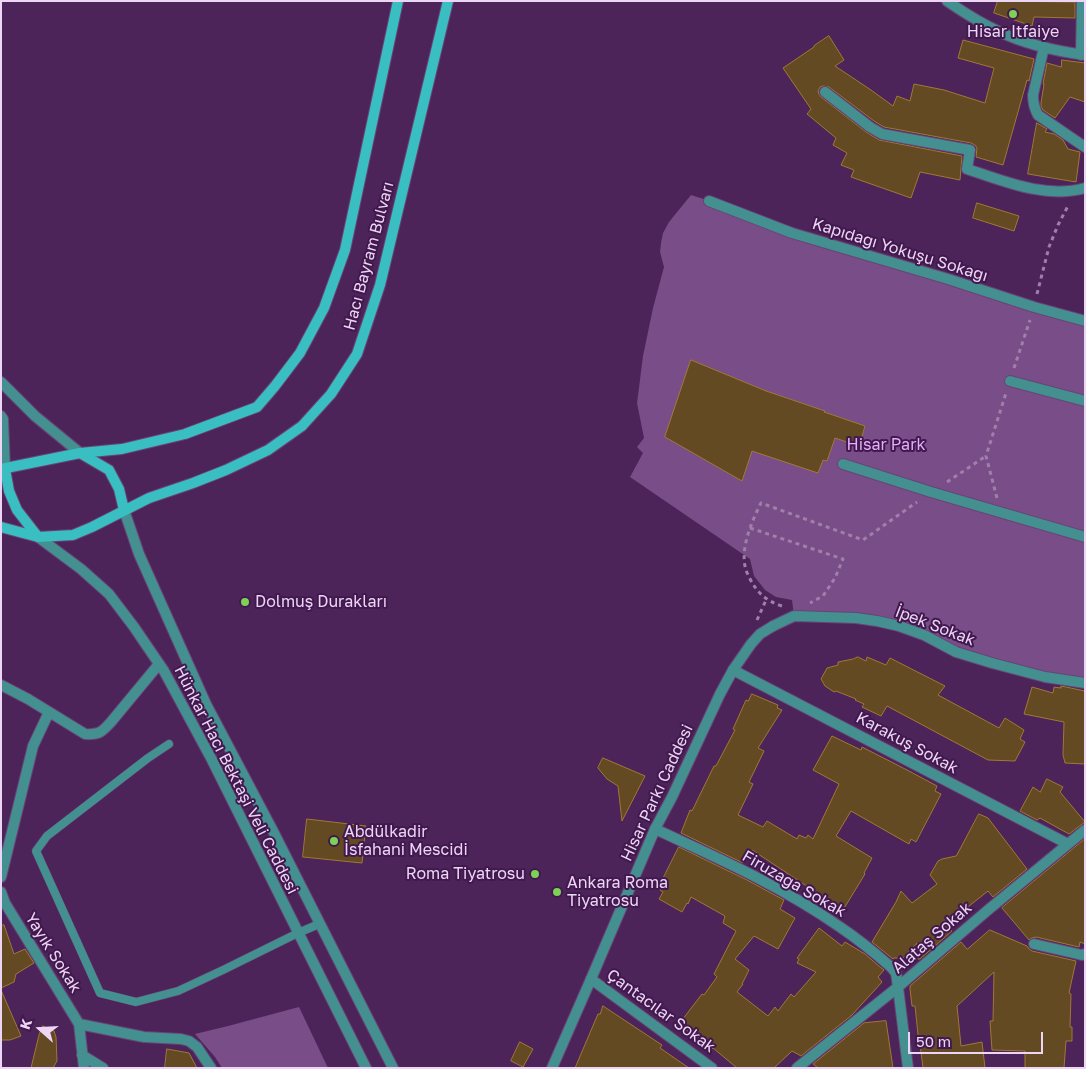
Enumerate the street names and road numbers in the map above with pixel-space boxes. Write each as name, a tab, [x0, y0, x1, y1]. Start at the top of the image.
street label: Hacı Bayram Bulvarı	[340, 180, 398, 332]
street label: Kapıdağı Yokuşu Sokağı	[810, 214, 990, 286]
street label: İpek Sokak	[892, 602, 978, 650]
street label: Hünkar Hacı Bektaşi Veli Caddesi	[170, 663, 302, 897]
street label: Karakuş Sokak	[853, 708, 961, 778]
street label: Hisar Parkı Caddesi	[617, 722, 697, 864]
street label: Firuzağa Sokak	[739, 847, 849, 921]
street label: Alataş Sokak	[888, 898, 976, 978]
street label: Yayık Sokak	[21, 909, 85, 997]
street label: Çantacılar Sokak	[603, 965, 719, 1057]

